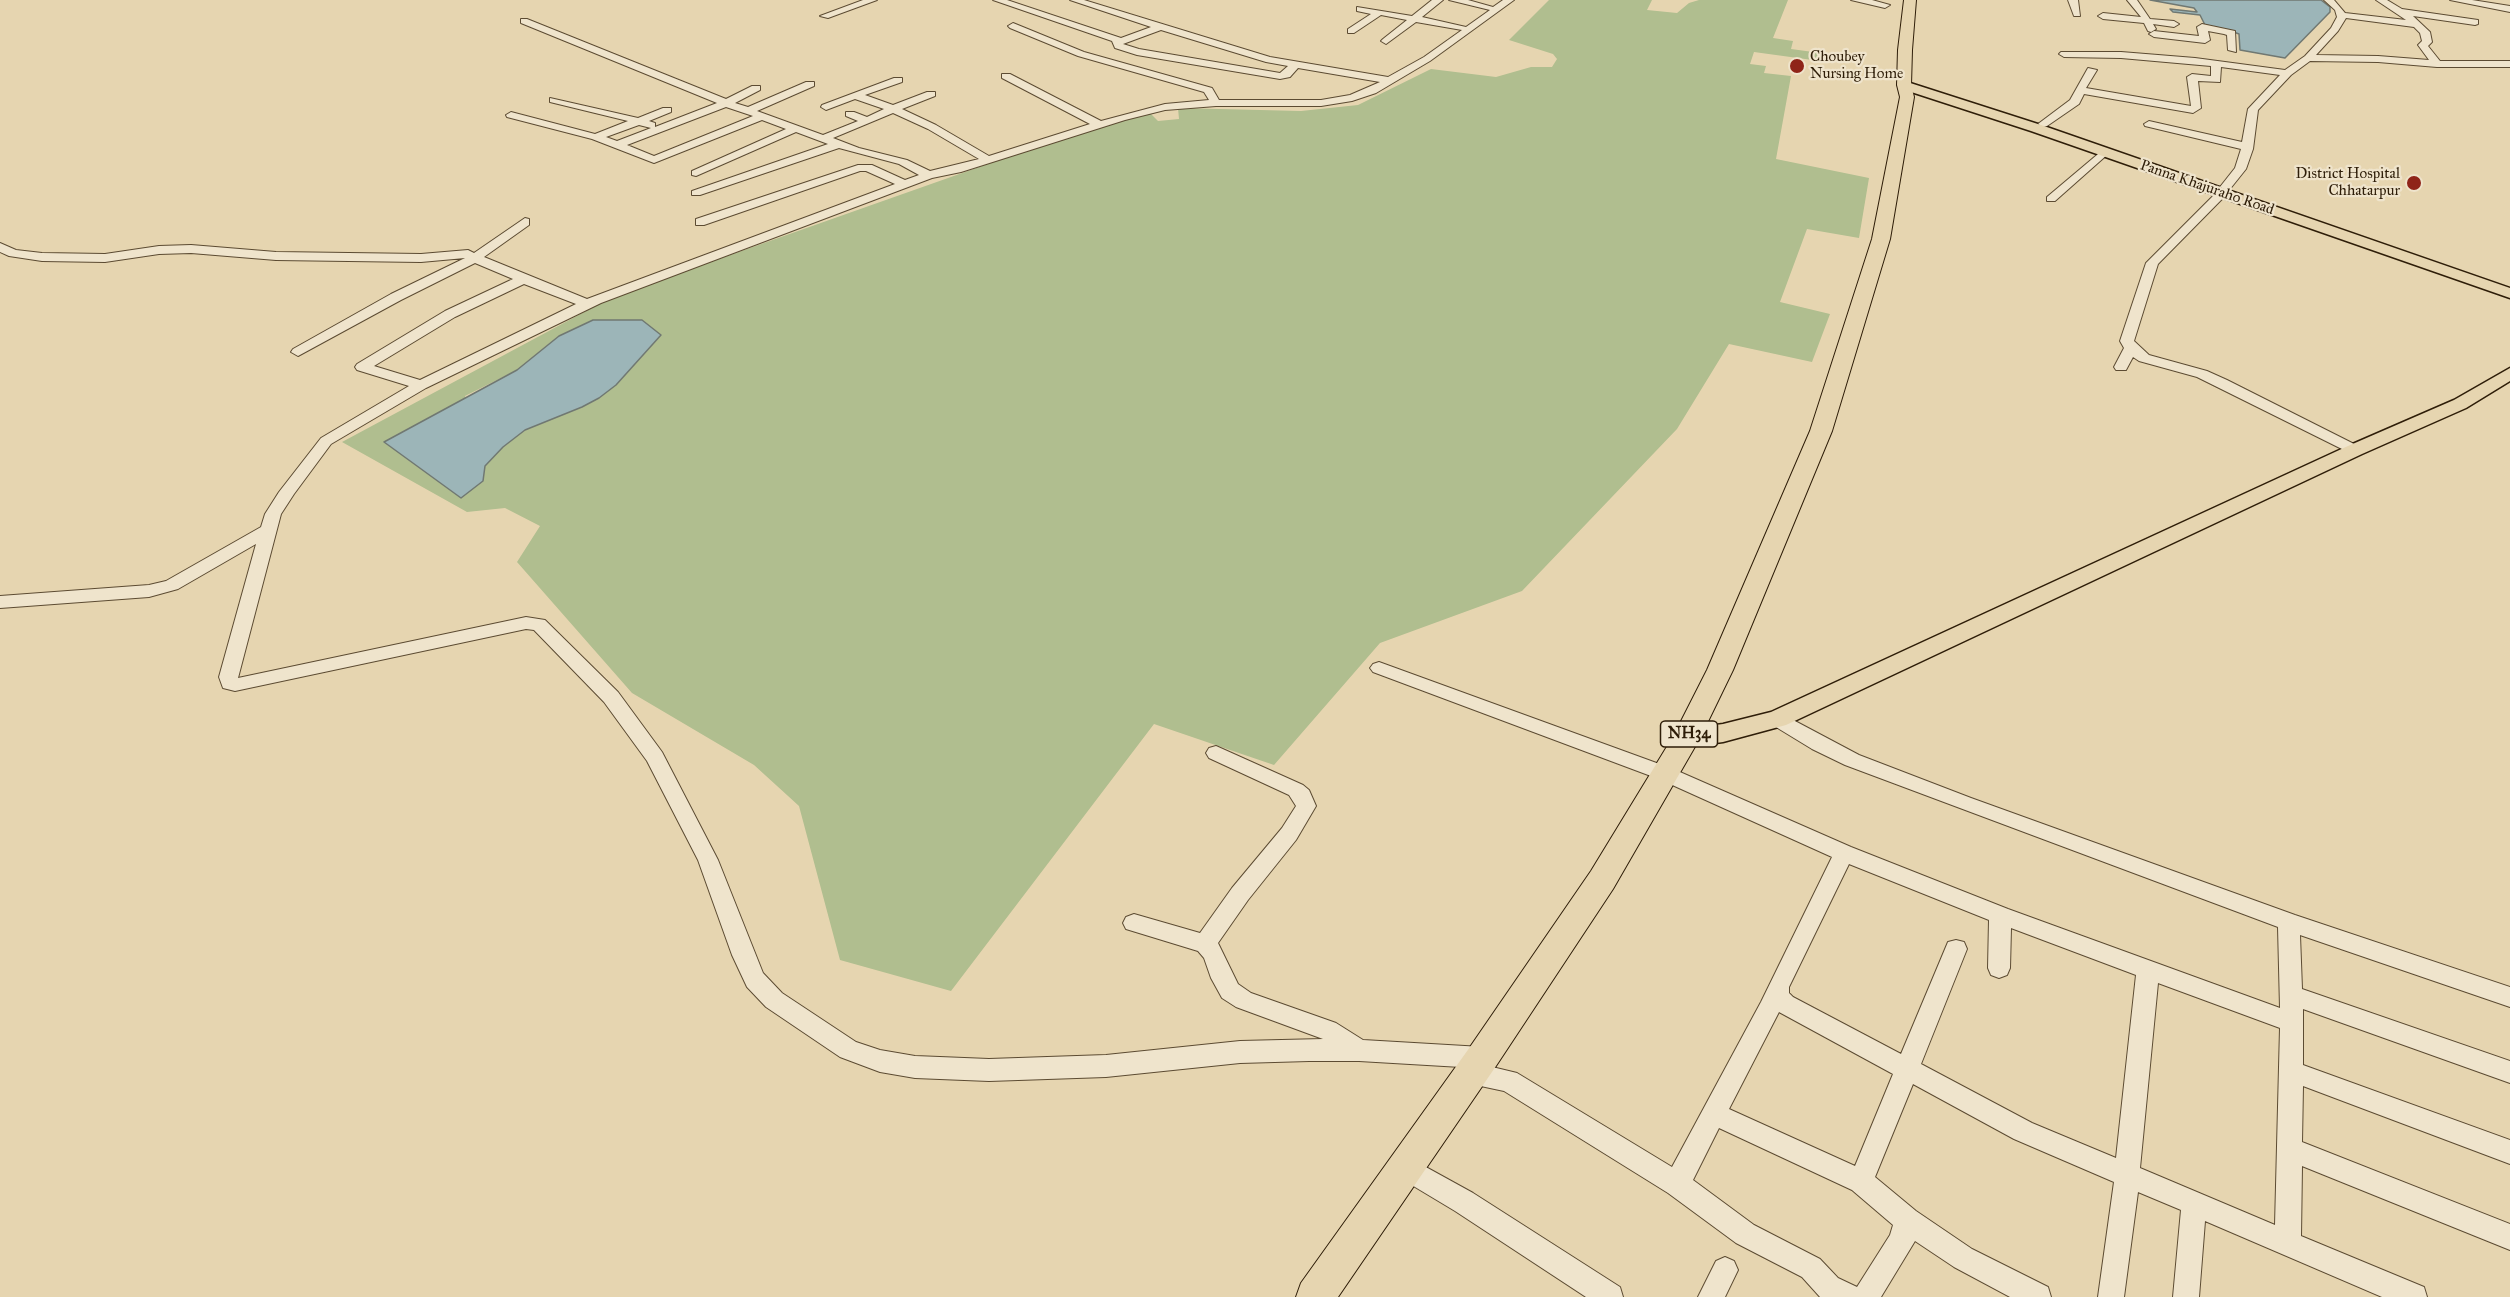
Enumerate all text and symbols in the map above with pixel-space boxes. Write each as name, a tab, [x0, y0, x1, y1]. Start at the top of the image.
place label: Choubey Nursing Home	[1810, 48, 1903, 83]
marker: Choubey Nursing Home	[1788, 57, 1806, 75]
street label: Panna Khajuraho Road	[2138, 157, 2276, 219]
place label: District Hospital Chhatarpur	[2296, 165, 2400, 200]
marker: District Hospital Chhatarpur	[2405, 174, 2423, 192]
road number: NH34	[1660, 721, 1718, 747]

